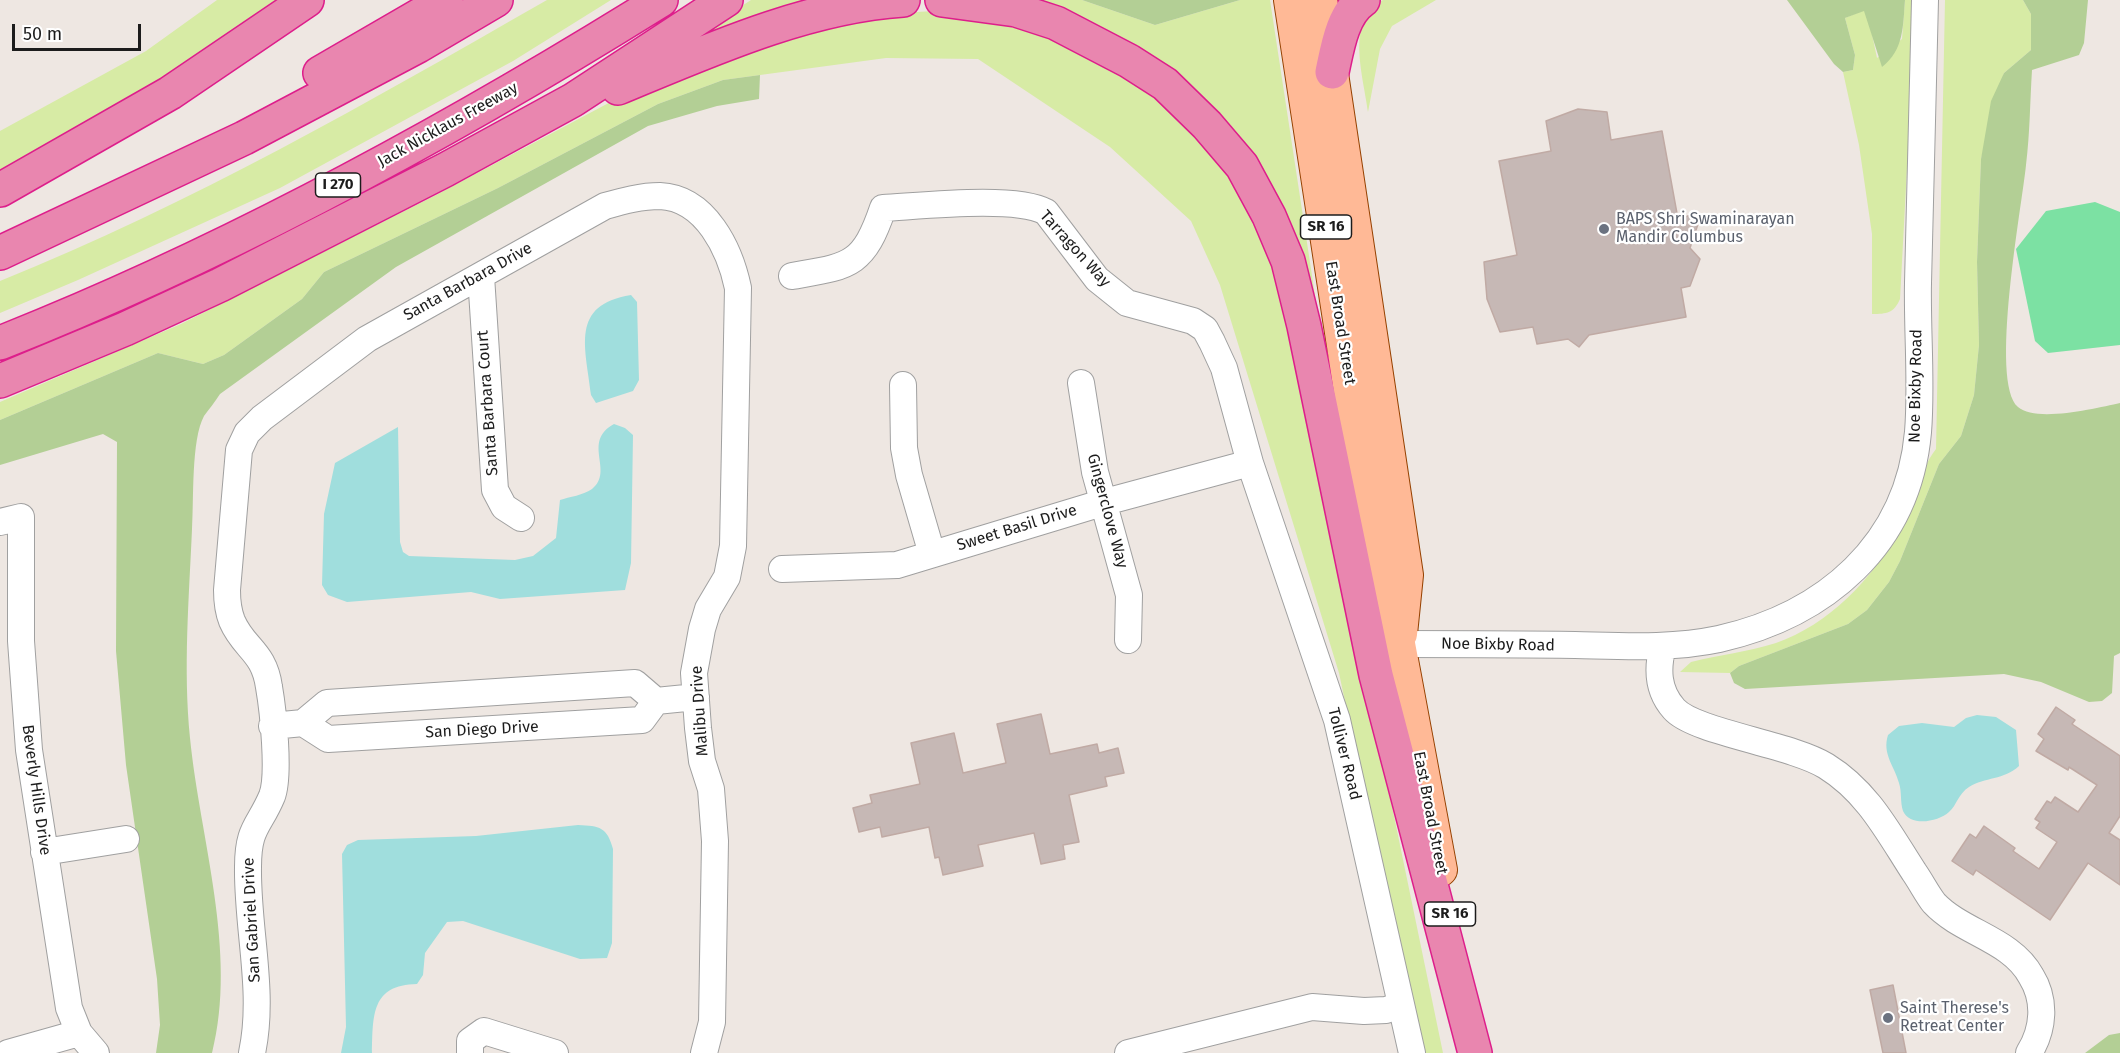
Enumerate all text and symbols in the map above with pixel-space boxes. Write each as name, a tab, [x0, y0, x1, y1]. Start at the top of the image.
scale bar	[15, 12, 144, 50]
text: 50 m	[23, 23, 62, 45]
street label: Jack Nicklaus Freeway	[375, 78, 521, 172]
road number: I 270	[316, 173, 360, 197]
street label: Tarragon Way	[1036, 207, 1114, 291]
place label: BAPS Shri Swaminarayan Mandir Columbus	[1616, 210, 1795, 248]
road number: SR 16	[1300, 215, 1352, 239]
marker: BAPS Shri Swaminarayan Mandir Columbus	[1597, 222, 1611, 236]
street label: Santa Barbara Drive	[400, 239, 536, 325]
street label: East Broad Street	[1321, 260, 1359, 386]
street label: Noe Bixby Road	[1905, 329, 1927, 443]
street label: Santa Barbara Court	[473, 330, 503, 476]
street label: Gingerclove Way	[1082, 452, 1132, 570]
street label: Sweet Basil Drive	[955, 501, 1079, 555]
street label: Noe Bixby Road	[1441, 634, 1555, 656]
street label: Malibu Drive	[687, 665, 713, 757]
street label: Tolliver Road	[1323, 706, 1365, 802]
street label: San Diego Drive	[425, 717, 539, 743]
street label: Beverly Hills Drive	[17, 723, 55, 857]
street label: East Broad Street	[1409, 750, 1451, 876]
street label: San Gabriel Drive	[239, 857, 265, 983]
road number: SR 16	[1424, 902, 1476, 926]
place label: Saint Therese's Retreat Center	[1900, 999, 2009, 1037]
marker: Saint Therese's Retreat Center	[1881, 1011, 1895, 1025]

